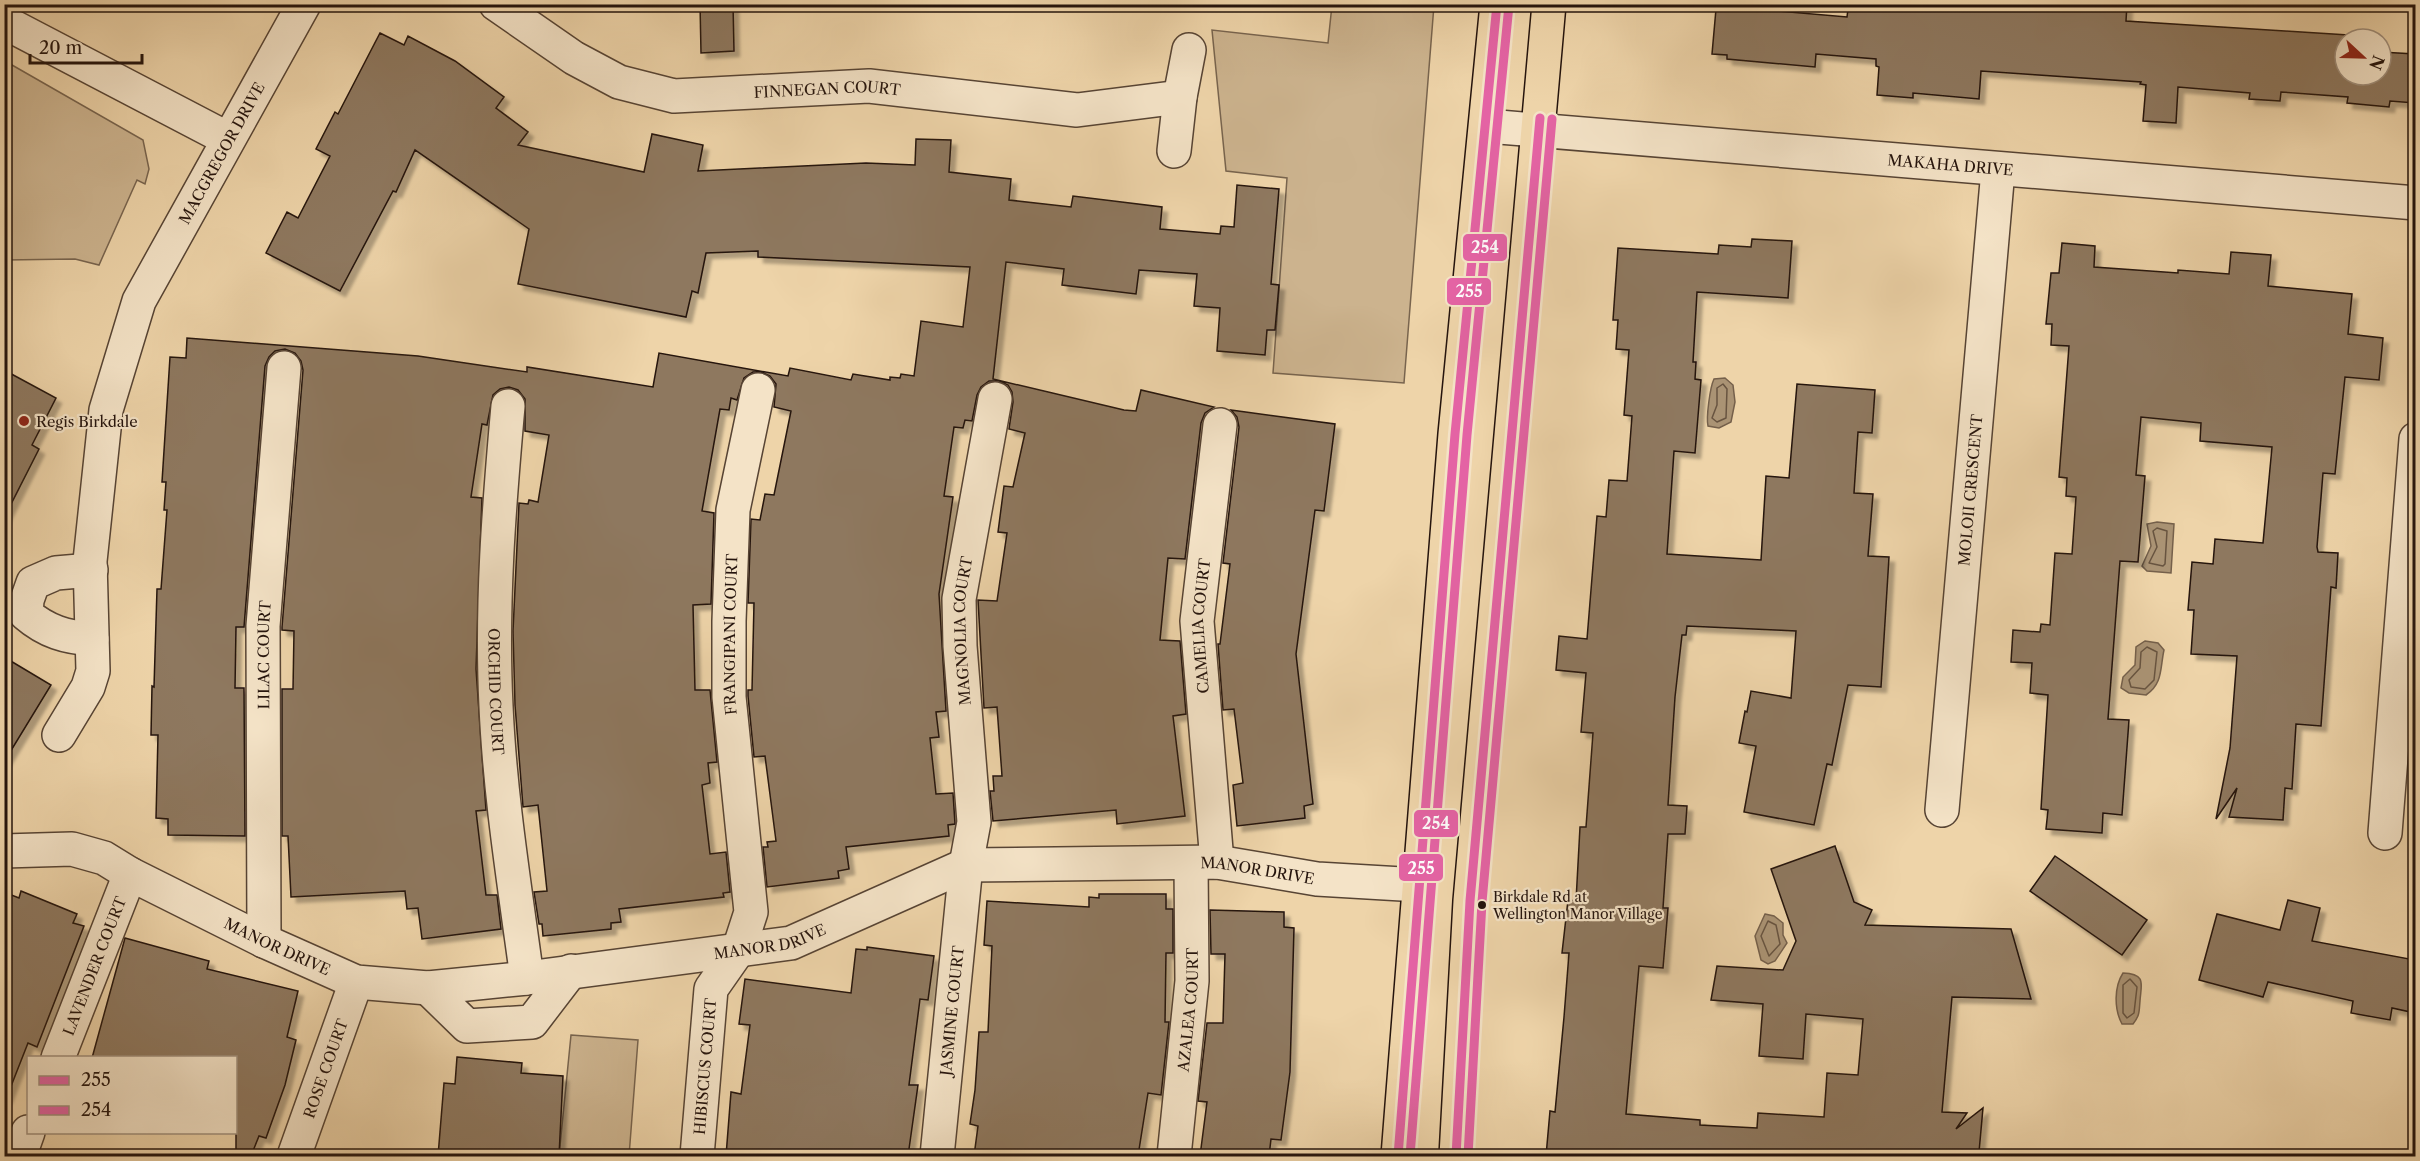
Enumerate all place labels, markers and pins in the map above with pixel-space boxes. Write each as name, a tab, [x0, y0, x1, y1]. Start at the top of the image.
place label: Regis Birkdale	[36, 412, 138, 431]
marker: Regis Birkdale	[17, 414, 31, 428]
place label: Birkdale Rd at Wellington Manor Village	[1492, 888, 1663, 923]
marker: Birkdale Rd at Wellington Manor Village	[1476, 899, 1488, 911]

